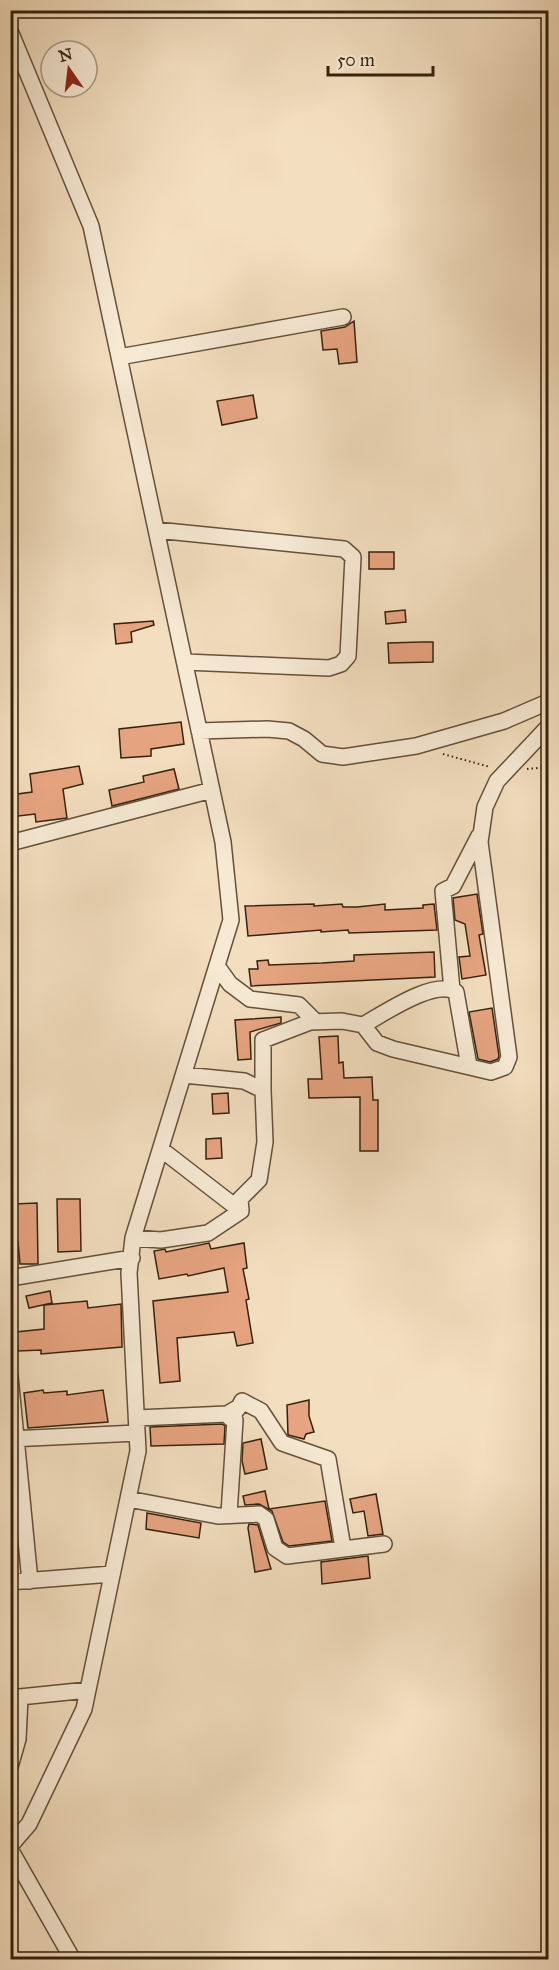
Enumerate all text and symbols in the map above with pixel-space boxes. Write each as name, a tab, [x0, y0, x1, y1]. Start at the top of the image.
north arrow	[39, 39, 99, 99]
scale bar	[328, 39, 433, 77]
text: N	[57, 44, 75, 66]
text: 50 m	[337, 49, 375, 71]

